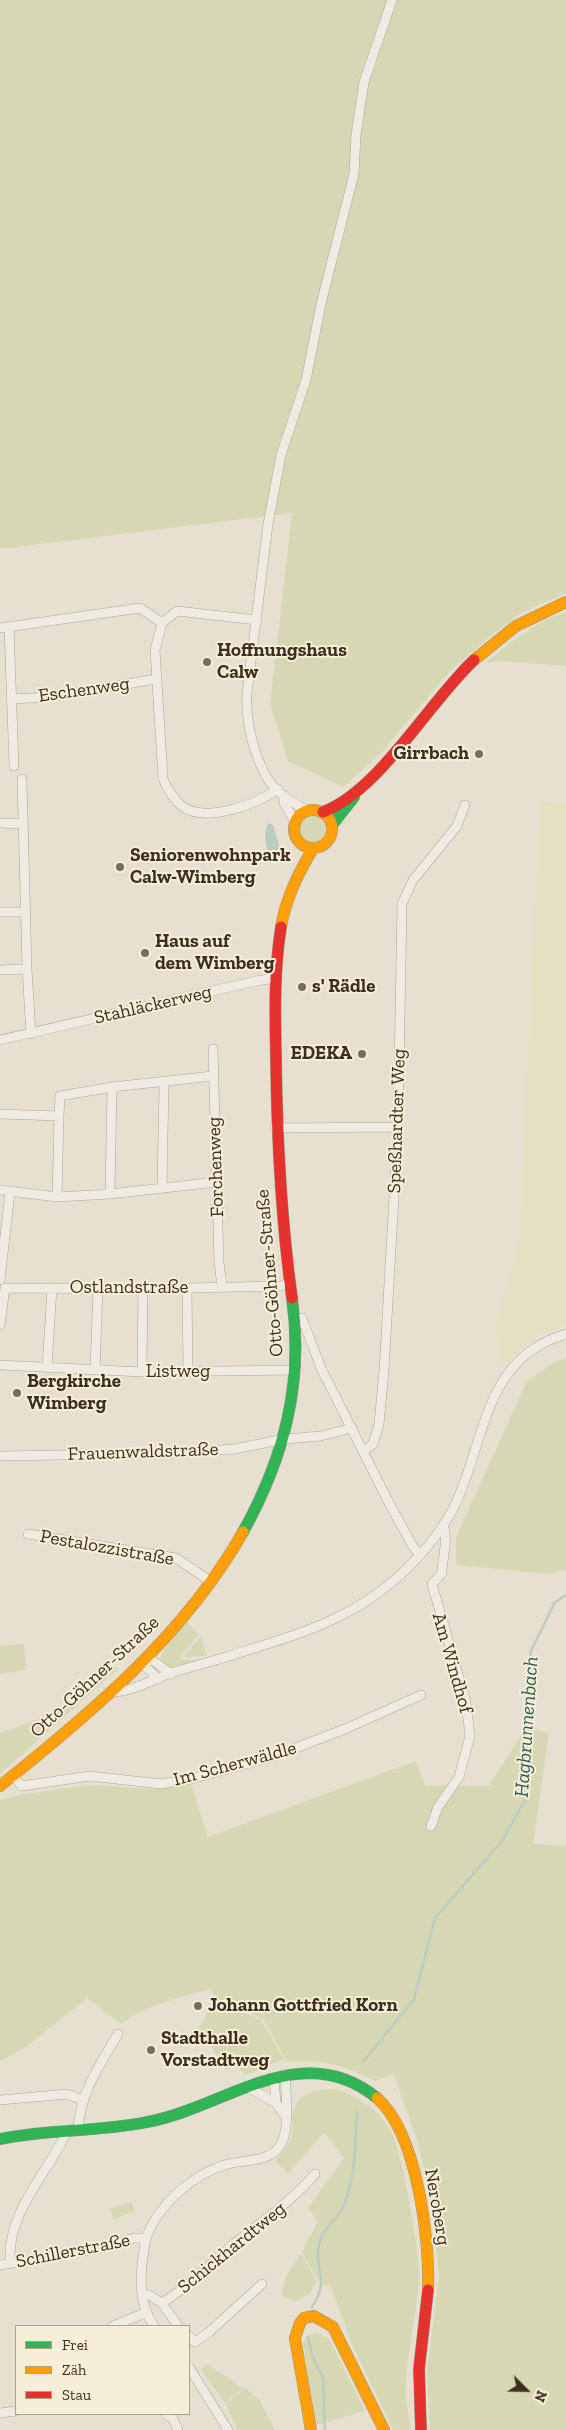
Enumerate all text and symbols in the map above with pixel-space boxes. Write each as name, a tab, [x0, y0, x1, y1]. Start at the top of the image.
place label: Hoffnungshaus Calw	[217, 640, 347, 684]
marker: Hoffnungshaus Calw	[201, 656, 213, 668]
street label: Eschenweg	[37, 672, 131, 708]
place label: Girrbach	[394, 743, 469, 765]
marker: Girrbach	[473, 748, 485, 760]
place label: Seniorenwohnpark Calw-Wimberg	[130, 845, 291, 889]
marker: Seniorenwohnpark Calw-Wimberg	[114, 861, 126, 873]
place label: Haus auf dem Wimberg	[155, 931, 275, 975]
marker: Haus auf dem Wimberg	[139, 947, 151, 959]
place label: s' Rädle	[312, 976, 375, 998]
street label: Stahläckerweg	[92, 980, 214, 1030]
marker: s' Rädle	[296, 981, 308, 993]
place label: EDEKA	[291, 1043, 352, 1065]
marker: EDEKA	[356, 1048, 368, 1060]
street label: Speßhardter Weg	[383, 1048, 411, 1194]
street label: Forchenweg	[203, 1116, 229, 1218]
street label: Otto-Göhner-Straße	[251, 1188, 289, 1358]
street label: Ostlandstraße	[70, 1277, 188, 1299]
street label: Listweg	[146, 1361, 210, 1383]
place label: Bergkirche Wimberg	[27, 1371, 121, 1415]
marker: Bergkirche Wimberg	[11, 1387, 23, 1399]
street label: Frauenwaldstraße	[67, 1438, 219, 1466]
street label: Pestalozzistraße	[38, 1525, 176, 1571]
street label: Am Windhof	[427, 1610, 477, 1716]
street label: Otto-Göhner-Straße	[26, 1611, 164, 1743]
water label: Hagbrunnenbach	[510, 1656, 544, 1798]
street label: Im Scherwäldle	[171, 1737, 299, 1791]
place label: Johann Gottfried Korn	[208, 1995, 398, 2017]
marker: Johann Gottfried Korn	[192, 2000, 204, 2012]
place label: Stadthalle Vorstadtweg	[161, 2028, 269, 2072]
marker: Stadthalle Vorstadtweg	[145, 2044, 157, 2056]
street label: Neroberg	[419, 2167, 455, 2247]
street label: Schickhardtweg	[173, 2197, 291, 2299]
street label: Schillerstraße	[14, 2229, 132, 2273]
legend	[15, 2325, 190, 2415]
text: Frei	[62, 2336, 88, 2354]
text: Zäh	[62, 2361, 86, 2379]
north arrow	[501, 2365, 551, 2415]
text: Stau	[62, 2386, 91, 2404]
text: N	[530, 2388, 550, 2404]

